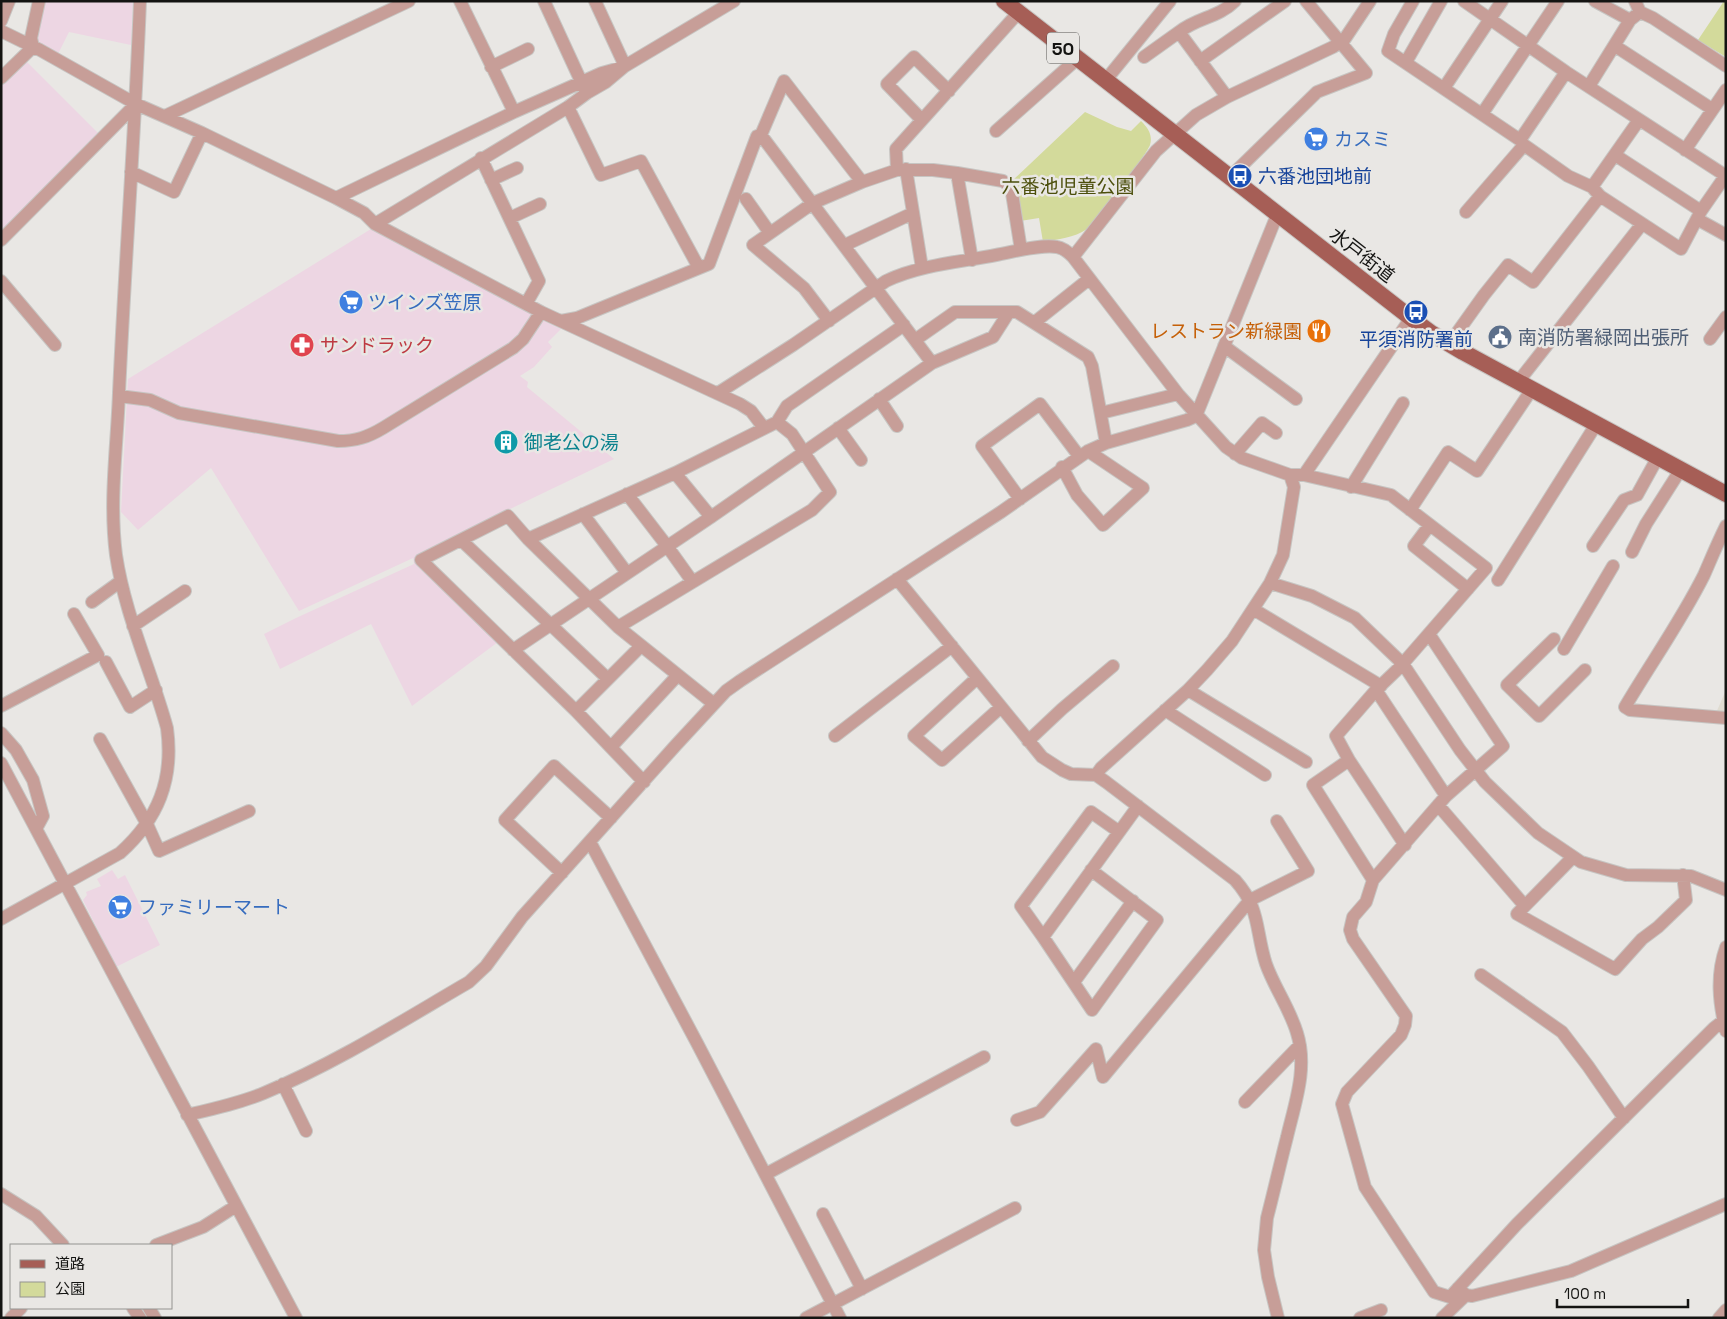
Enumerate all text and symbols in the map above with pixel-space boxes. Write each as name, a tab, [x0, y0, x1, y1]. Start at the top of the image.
road number: 50	[1047, 32, 1079, 64]
supermarket icon: カスミ	[1303, 126, 1329, 152]
place label: カスミ	[1334, 127, 1391, 152]
bus stop icon: 六番池団地前	[1227, 163, 1253, 189]
place label: 六番池団地前	[1258, 164, 1372, 189]
park label: 六番池児童公園	[1001, 174, 1135, 199]
street label: 水戸街道	[1324, 222, 1400, 288]
supermarket icon: ツインズ笠原	[338, 289, 364, 315]
place label: ツインズ笠原	[368, 290, 482, 315]
bus stop icon: 平須消防署前	[1403, 299, 1429, 325]
restaurant icon: レストラン新緑園	[1306, 318, 1332, 344]
place label: レストラン新緑園	[1150, 319, 1302, 344]
public building icon: 南消防署緑岡出張所	[1487, 324, 1513, 350]
place label: 南消防署緑岡出張所	[1518, 325, 1689, 350]
place label: 平須消防署前	[1359, 327, 1473, 352]
pharmacy icon: サンドラック	[289, 332, 315, 358]
place label: サンドラック	[320, 333, 434, 358]
building icon: 御老公の湯	[493, 429, 519, 455]
place label: 御老公の湯	[524, 430, 619, 455]
supermarket icon: ファミリーマート	[107, 894, 133, 920]
place label: ファミリーマート	[138, 895, 290, 920]
legend	[10, 1244, 172, 1309]
text: 道路	[55, 1254, 85, 1273]
scale bar	[1557, 1276, 1688, 1308]
text: 公園	[55, 1279, 85, 1298]
text: 100 m	[1564, 1284, 1606, 1303]

